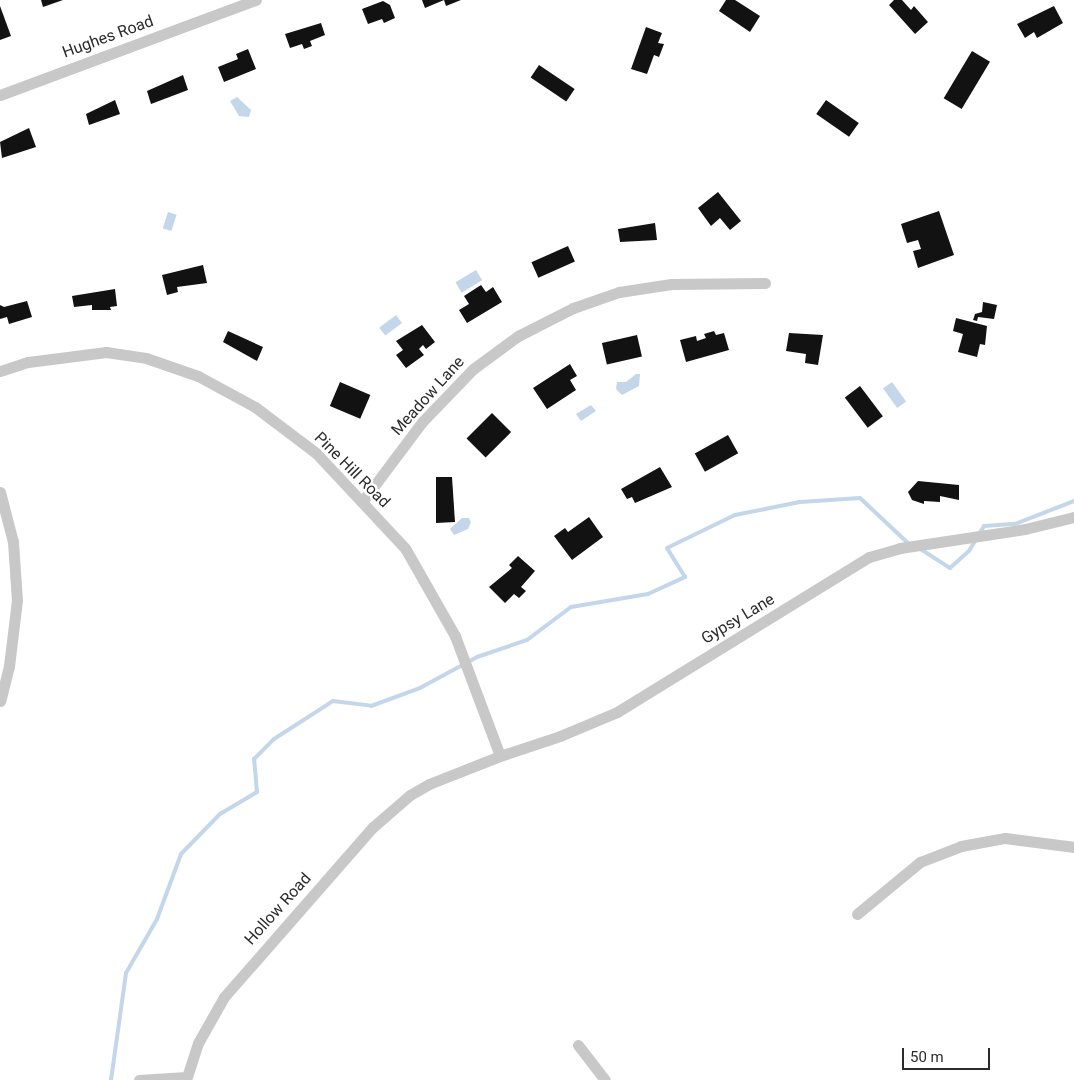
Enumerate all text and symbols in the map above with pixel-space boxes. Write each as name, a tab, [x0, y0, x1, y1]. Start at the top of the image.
street label: Hughes Road	[60, 12, 156, 62]
street label: Meadow Lane	[387, 352, 469, 440]
street label: Pine Hill Road	[310, 428, 394, 512]
street label: Gypsy Lane	[698, 590, 778, 648]
street label: Hollow Road	[241, 869, 315, 949]
scale bar	[904, 1038, 992, 1070]
text: 50 m	[910, 1048, 944, 1066]

